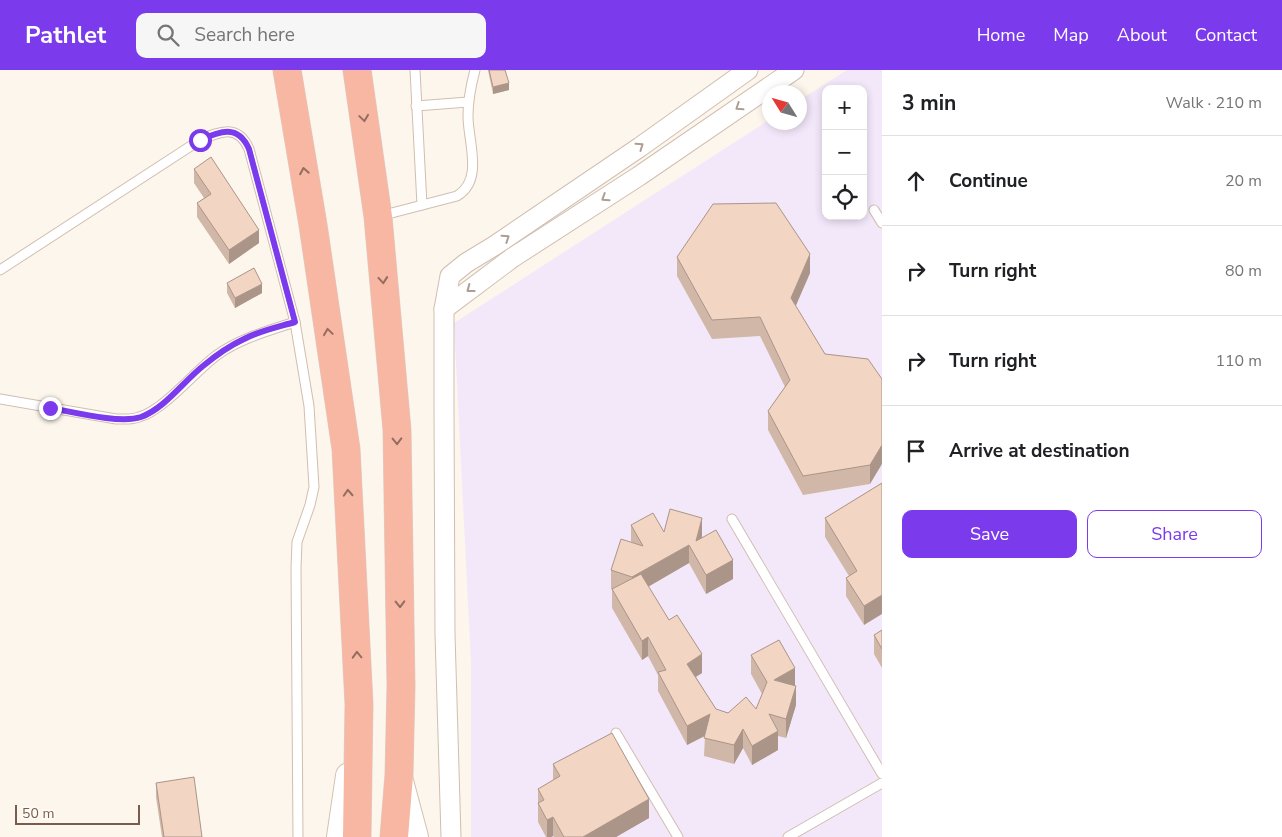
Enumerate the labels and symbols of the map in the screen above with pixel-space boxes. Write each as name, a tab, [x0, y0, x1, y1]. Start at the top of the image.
north arrow	[762, 85, 807, 130]
one-way arrow	[736, 101, 745, 110]
one-way arrow	[358, 115, 369, 123]
route start	[189, 129, 212, 152]
one-way arrow	[635, 143, 644, 152]
one-way arrow	[299, 167, 309, 175]
one-way arrow	[601, 192, 610, 201]
one-way arrow	[501, 235, 510, 244]
one-way arrow	[378, 276, 389, 284]
one-way arrow	[467, 284, 476, 292]
one-way arrow	[324, 327, 334, 336]
route end	[39, 397, 62, 420]
one-way arrow	[392, 438, 402, 446]
one-way arrow	[343, 489, 354, 497]
one-way arrow	[394, 600, 405, 608]
one-way arrow	[352, 651, 363, 659]
scale bar	[15, 802, 140, 825]

